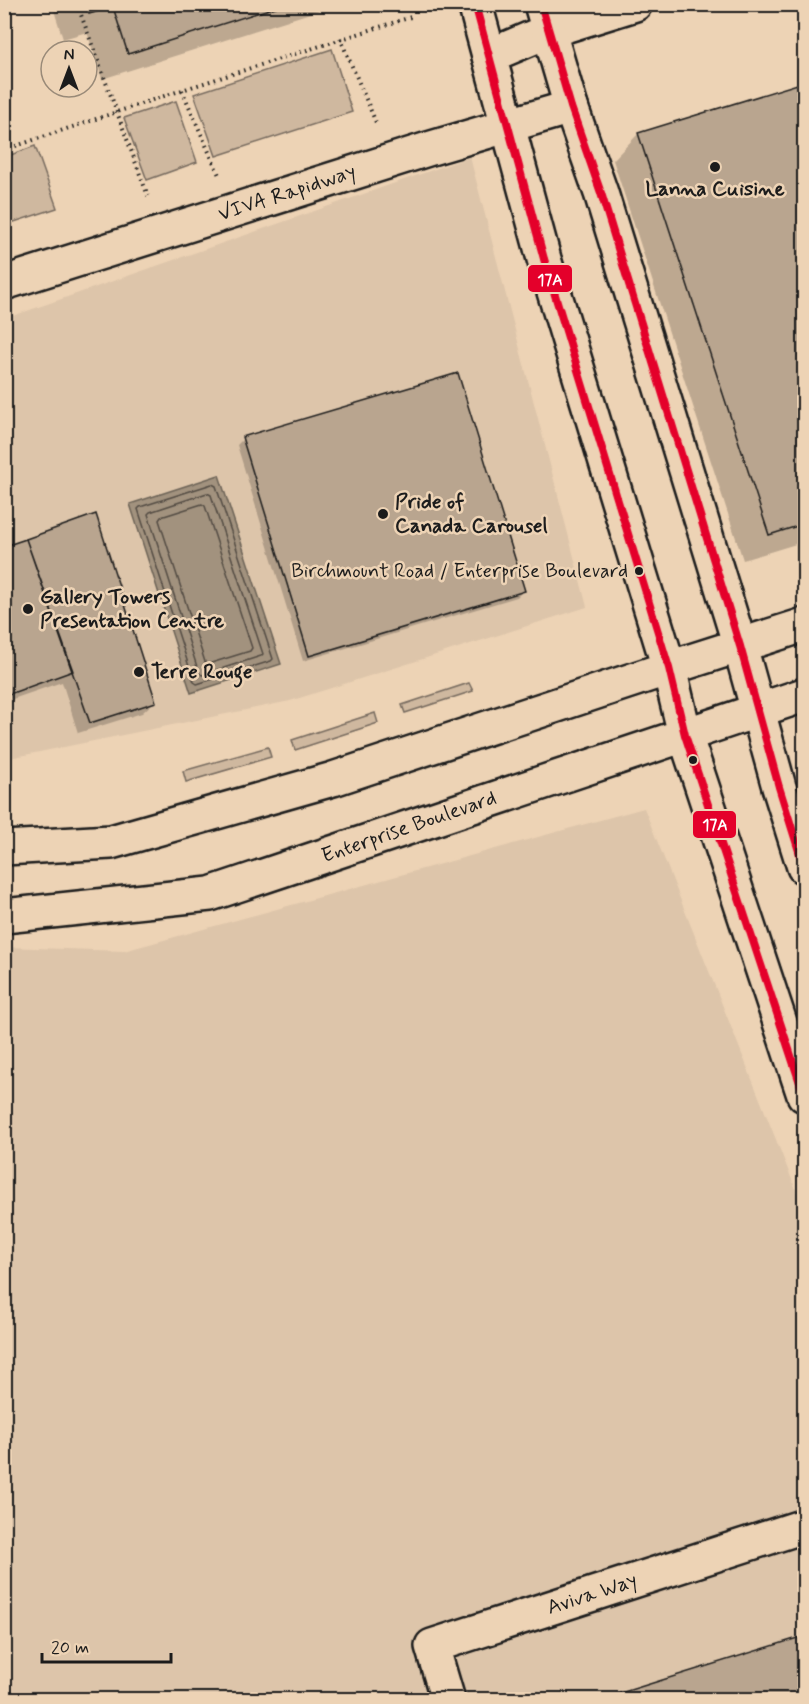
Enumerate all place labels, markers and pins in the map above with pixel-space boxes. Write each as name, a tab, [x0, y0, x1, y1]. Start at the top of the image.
marker: Lanna Cuisine	[708, 160, 722, 174]
place label: Lanna Cuisine	[645, 175, 785, 203]
place label: Pride of Canada Carousel	[395, 488, 548, 540]
marker: Pride of Canada Carousel	[376, 507, 390, 521]
place label: Birchmount Road / Enterprise Boulevard	[291, 558, 628, 585]
marker: Birchmount Road / Enterprise Boulevard	[633, 565, 645, 577]
place label: Gallery Towers Presentation Centre	[40, 583, 224, 635]
marker: Gallery Towers Presentation Centre	[21, 602, 35, 616]
place label: Terre Rouge	[151, 658, 252, 688]
marker: Terre Rouge	[132, 665, 146, 679]
unlabelled marker	[687, 754, 699, 766]

